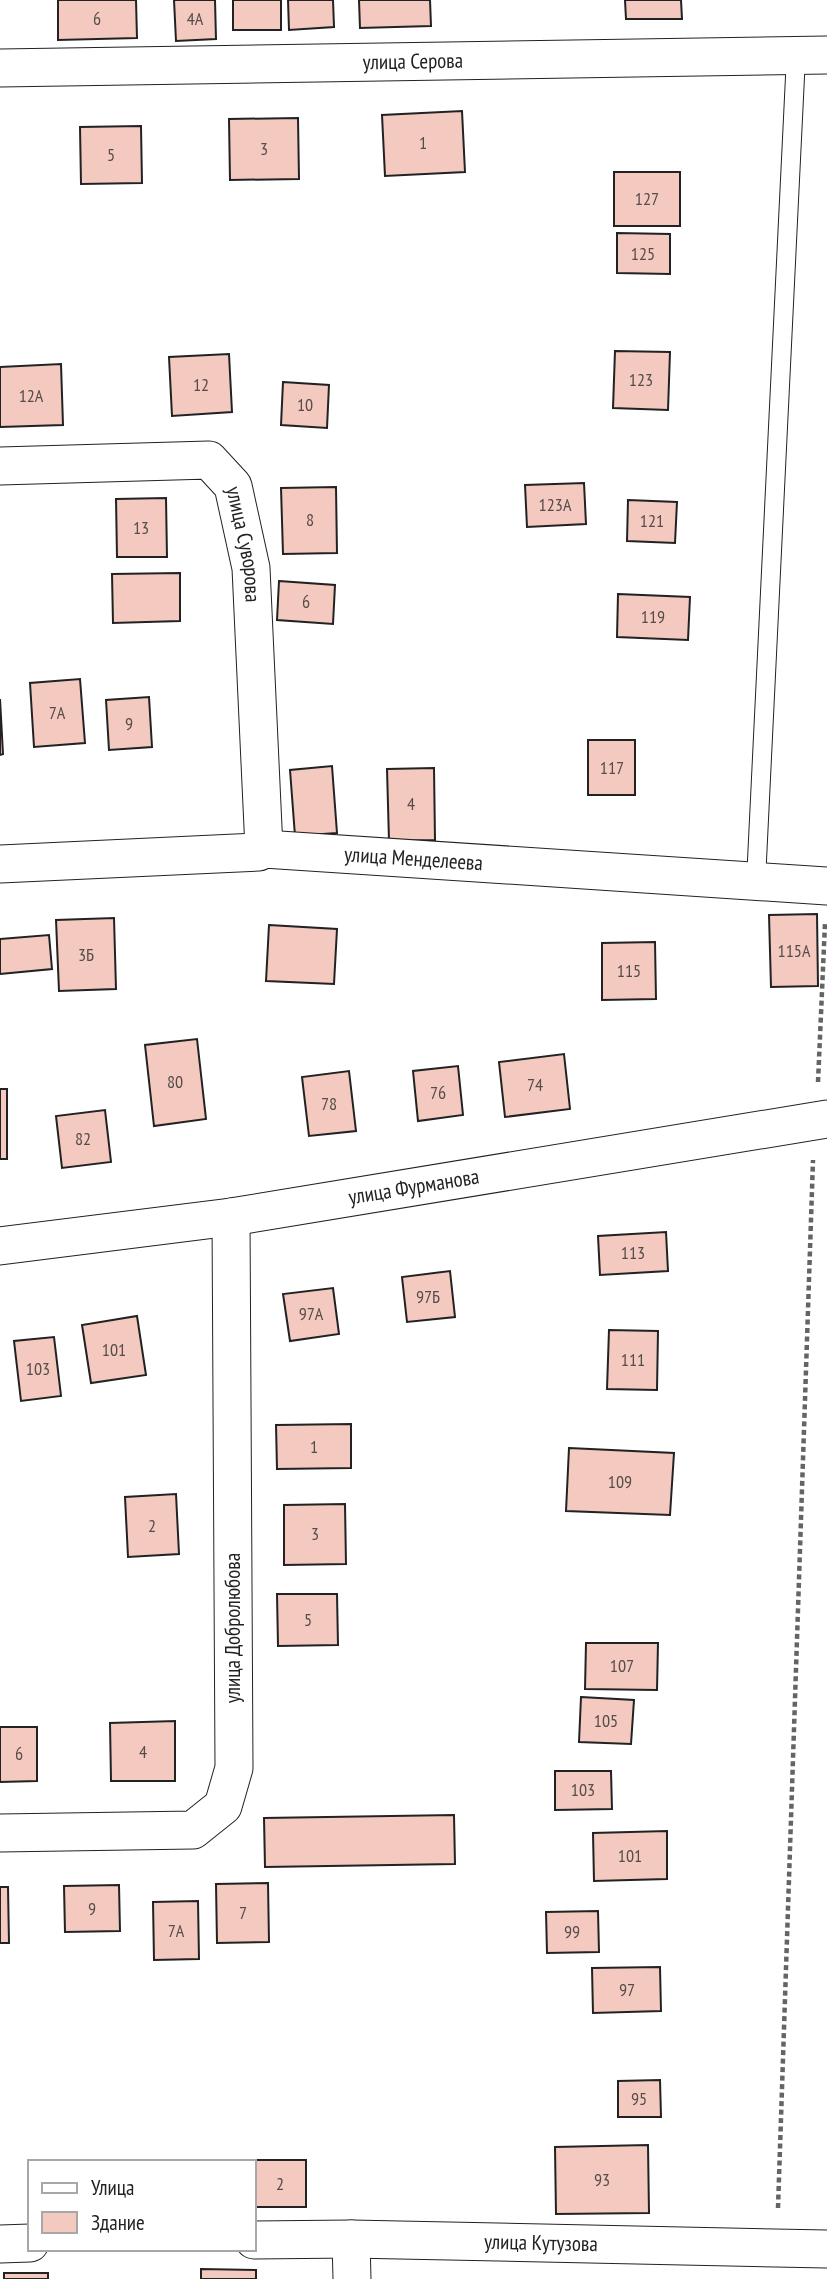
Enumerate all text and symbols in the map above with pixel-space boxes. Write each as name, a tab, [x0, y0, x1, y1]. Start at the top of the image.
house number: 6	[93, 7, 101, 30]
house number: 4А	[187, 7, 204, 30]
street label: улица Серова	[363, 47, 463, 75]
house number: 1	[419, 131, 427, 154]
house number: 3	[260, 137, 268, 160]
house number: 5	[107, 143, 115, 166]
house number: 127	[635, 187, 659, 210]
house number: 125	[631, 242, 655, 265]
house number: 123	[629, 368, 653, 391]
house number: 12	[193, 373, 209, 396]
house number: 12А	[19, 384, 44, 407]
house number: 10	[297, 393, 313, 416]
street label: улица Суворова	[220, 484, 267, 603]
house number: 123А	[539, 493, 572, 516]
house number: 8	[306, 508, 314, 531]
house number: 121	[640, 509, 664, 532]
house number: 13	[133, 516, 149, 539]
house number: 6	[302, 590, 310, 613]
house number: 119	[641, 605, 665, 628]
house number: 7А	[49, 701, 66, 724]
house number: 9	[125, 712, 133, 735]
house number: 117	[600, 756, 624, 779]
house number: 4	[407, 792, 415, 815]
street label: улица Менделеева	[343, 840, 484, 876]
house number: 115А	[778, 939, 811, 962]
house number: 3Б	[78, 943, 94, 966]
house number: 115	[617, 959, 641, 982]
house number: 80	[167, 1070, 183, 1093]
house number: 74	[527, 1073, 543, 1096]
house number: 76	[430, 1081, 446, 1104]
house number: 78	[321, 1092, 337, 1115]
house number: 82	[75, 1127, 91, 1150]
street label: улица Фурманова	[346, 1162, 481, 1210]
house number: 113	[621, 1241, 645, 1264]
house number: 97Б	[416, 1285, 440, 1308]
house number: 97А	[299, 1302, 324, 1325]
house number: 101	[102, 1338, 126, 1361]
house number: 111	[621, 1348, 645, 1371]
house number: 103	[26, 1357, 50, 1380]
house number: 1	[310, 1435, 318, 1458]
house number: 109	[608, 1470, 632, 1493]
house number: 2	[148, 1514, 156, 1537]
house number: 3	[311, 1522, 319, 1545]
street label: улица Добролюбова	[219, 1553, 246, 1703]
house number: 5	[304, 1608, 312, 1631]
house number: 107	[610, 1654, 634, 1677]
house number: 105	[594, 1709, 618, 1732]
house number: 4	[139, 1740, 147, 1763]
house number: 6	[15, 1742, 23, 1765]
house number: 103	[571, 1778, 595, 1801]
house number: 101	[618, 1844, 642, 1867]
house number: 9	[88, 1897, 96, 1920]
house number: 7	[239, 1901, 247, 1924]
house number: 7А	[168, 1919, 185, 1942]
house number: 99	[564, 1920, 580, 1943]
house number: 97	[619, 1978, 635, 2001]
house number: 95	[631, 2087, 647, 2110]
legend	[28, 2160, 256, 2251]
house number: 93	[594, 2168, 610, 2191]
house number: 2	[276, 2172, 284, 2195]
text: Улица	[91, 2174, 134, 2201]
text: Здание	[91, 2209, 145, 2236]
street label: улица Кутузова	[484, 2228, 598, 2257]

